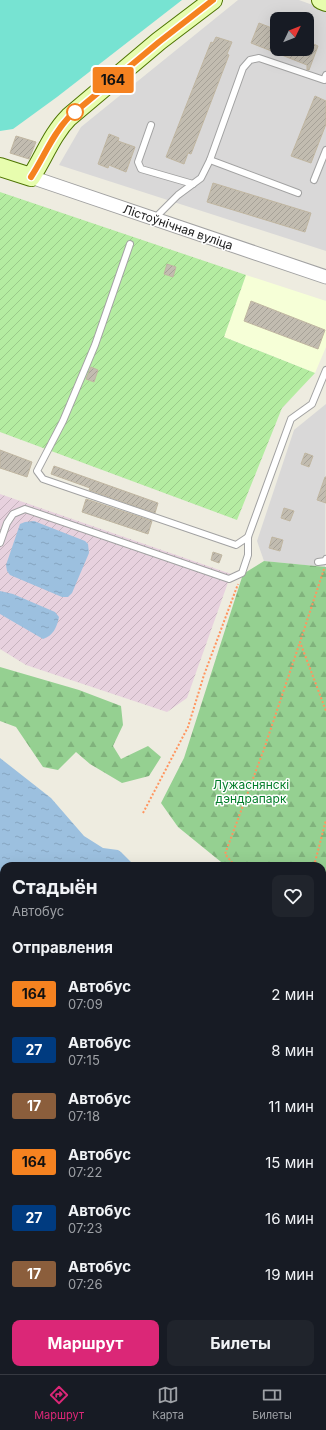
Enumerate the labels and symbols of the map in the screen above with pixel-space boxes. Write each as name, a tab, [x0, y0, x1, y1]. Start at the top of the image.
north arrow	[270, 12, 314, 56]
line badge: 164	[90, 67, 136, 93]
unlabelled marker	[66, 103, 84, 121]
street label: Лістоўнічная вуліца	[121, 201, 235, 253]
park label: Лужаснянскі дэндрапарк	[213, 777, 289, 806]

